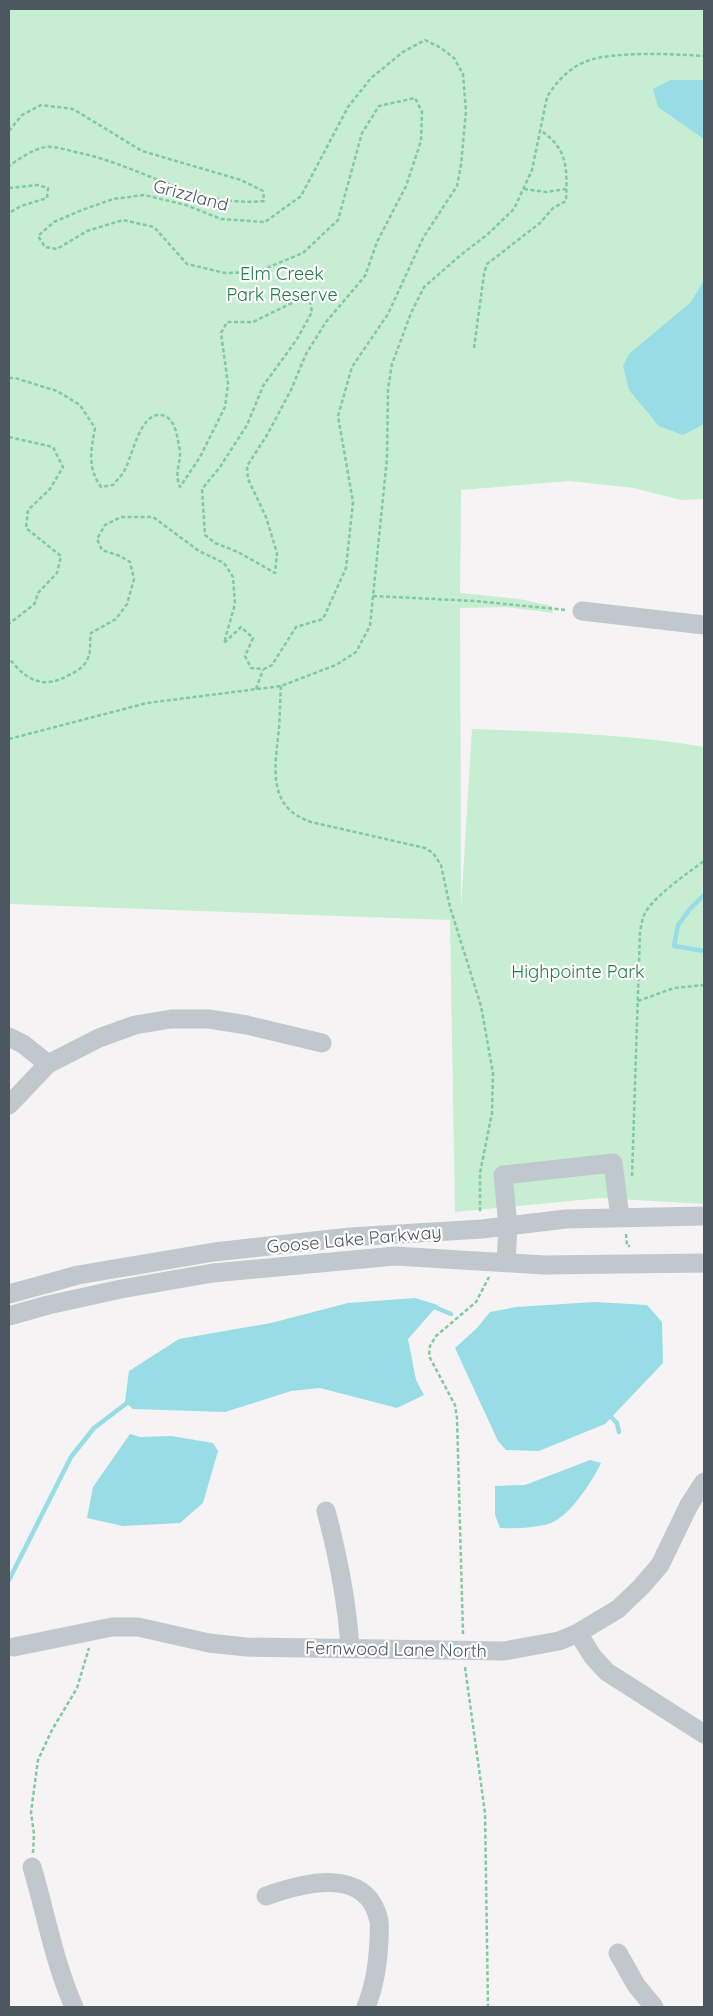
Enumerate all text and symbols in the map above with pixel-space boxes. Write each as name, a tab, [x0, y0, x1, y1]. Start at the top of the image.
street label: Grizzland	[151, 174, 231, 216]
park label: Elm Creek Park Reserve	[226, 262, 338, 306]
park label: Highpointe Park	[511, 960, 645, 983]
street label: Goose Lake Parkway	[266, 1220, 442, 1258]
street label: Fernwood Lane North	[305, 1636, 487, 1662]

